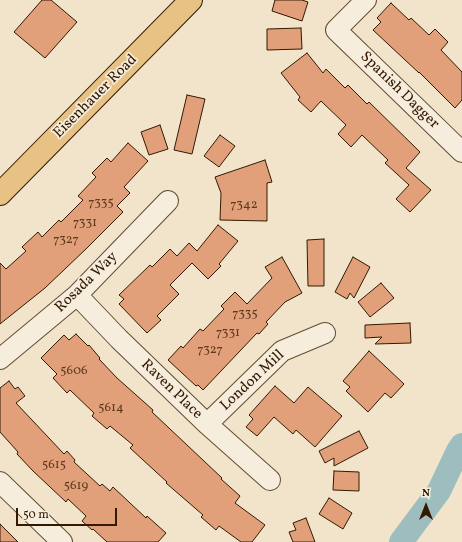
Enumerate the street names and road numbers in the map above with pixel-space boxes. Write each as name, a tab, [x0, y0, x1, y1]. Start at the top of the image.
street label: Spanish Dagger	[356, 49, 442, 133]
street label: Eisenhauer Road	[50, 51, 142, 143]
street label: Rosada Way	[52, 249, 122, 317]
street label: London Mill	[217, 347, 289, 415]
street label: Raven Place	[136, 356, 206, 424]

